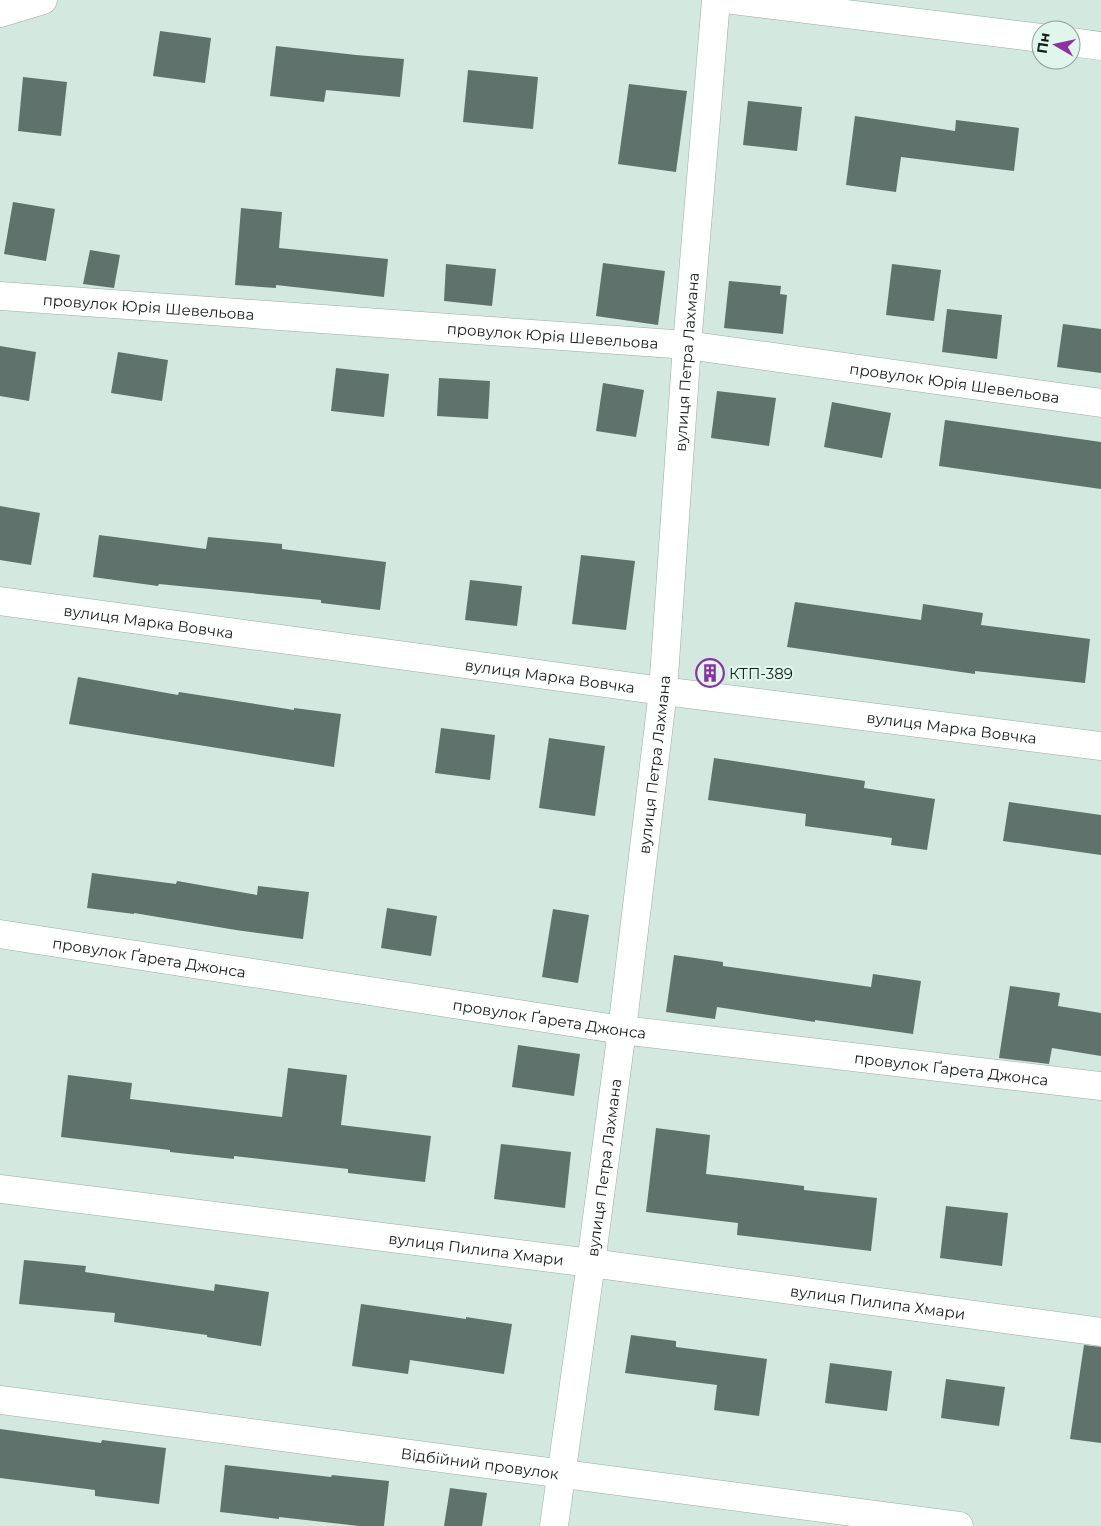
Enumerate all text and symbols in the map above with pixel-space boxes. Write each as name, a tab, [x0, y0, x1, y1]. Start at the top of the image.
north arrow	[1031, 20, 1081, 70]
text: Пн	[1033, 31, 1054, 55]
street label: вулиця Петра Лахмана	[670, 272, 703, 452]
street label: провулок Юрія Шевельова	[42, 290, 255, 324]
street label: провулок Юрія Шевельова	[446, 318, 659, 352]
street label: провулок Юрія Шевельова	[848, 358, 1061, 407]
street label: вулиця Марка Вовчка	[62, 600, 235, 642]
street label: вулиця Марка Вовчка	[464, 655, 636, 697]
building icon: КТП-389	[695, 658, 725, 688]
place label: КТП-389	[729, 664, 793, 683]
street label: вулиця Петра Лахмана	[634, 675, 674, 855]
street label: вулиця Марка Вовчка	[865, 707, 1038, 747]
street label: провулок Ґарета Джонса	[51, 933, 247, 981]
street label: провулок Ґарета Джонса	[451, 995, 647, 1042]
street label: провулок Ґарета Джонса	[853, 1048, 1050, 1089]
street label: вулиця Петра Лахмана	[582, 1077, 625, 1258]
street label: вулиця Пилипа Хмари	[388, 1228, 565, 1269]
street label: вулиця Пилипа Хмари	[789, 1281, 966, 1323]
street label: Відбійний провулок	[400, 1443, 560, 1483]

